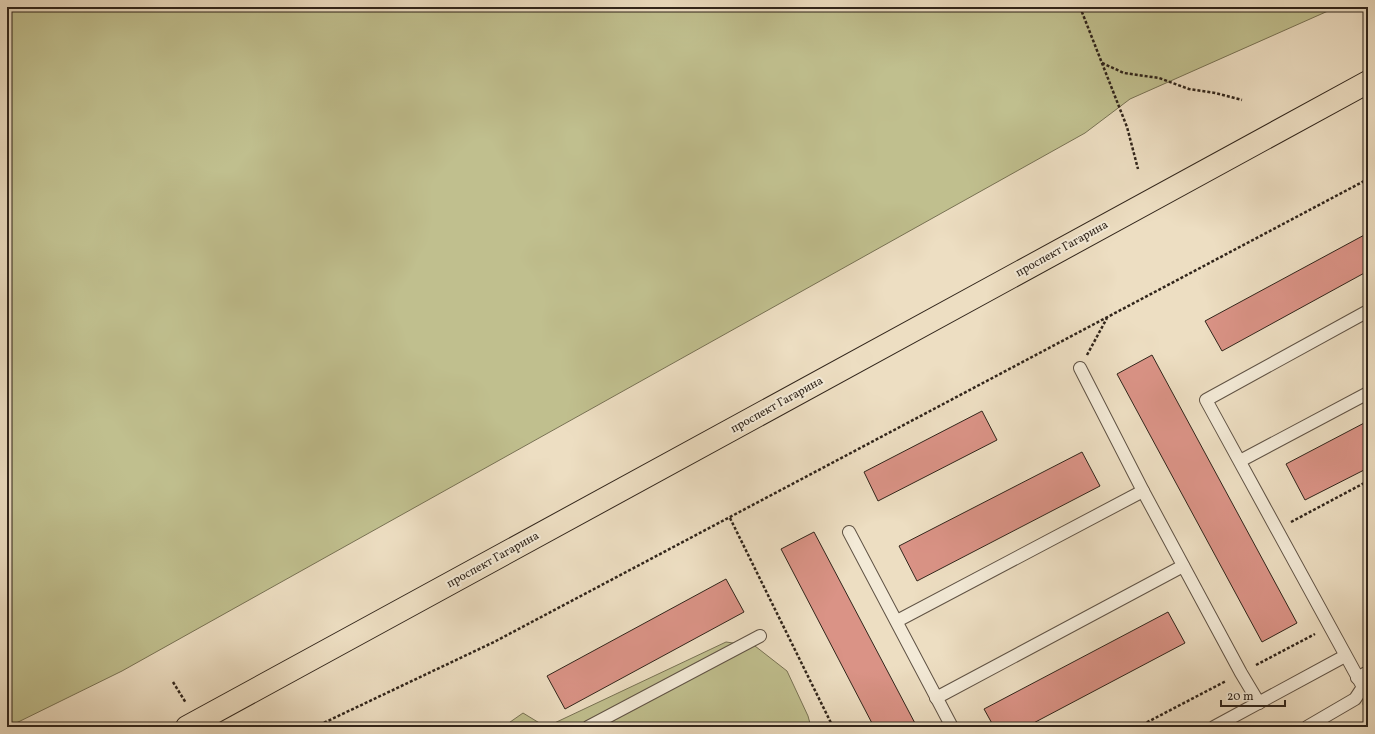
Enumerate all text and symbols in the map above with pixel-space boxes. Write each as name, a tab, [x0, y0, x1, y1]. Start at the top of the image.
street label: проспект Гагарина	[1013, 217, 1111, 281]
street label: проспект Гагарина	[728, 373, 826, 437]
street label: проспект Гагарина	[444, 528, 542, 592]
scale bar	[1221, 682, 1285, 708]
text: 20 m	[1227, 689, 1254, 705]

